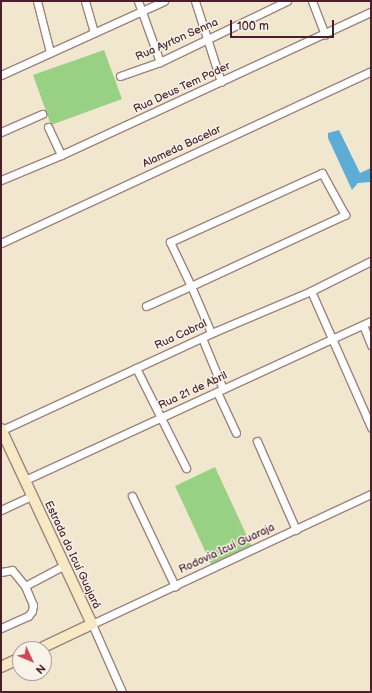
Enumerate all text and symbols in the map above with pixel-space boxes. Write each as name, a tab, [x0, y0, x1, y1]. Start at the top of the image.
scale bar	[232, 12, 336, 38]
street label: Rua Ayrton Senna	[134, 16, 220, 64]
text: 100 m	[237, 19, 269, 34]
street label: Rua Deus Tem Poder	[131, 60, 233, 116]
street label: Alameda Bacelar	[141, 123, 223, 171]
street label: Rua Cabral	[153, 317, 209, 353]
street label: Rua 21 de Abril	[156, 369, 230, 413]
street label: Estrada do Icuí Guajará	[41, 499, 103, 611]
street label: Rodovia Icui Guaraja	[177, 521, 277, 577]
north arrow	[12, 641, 52, 681]
text: N	[33, 661, 48, 676]

